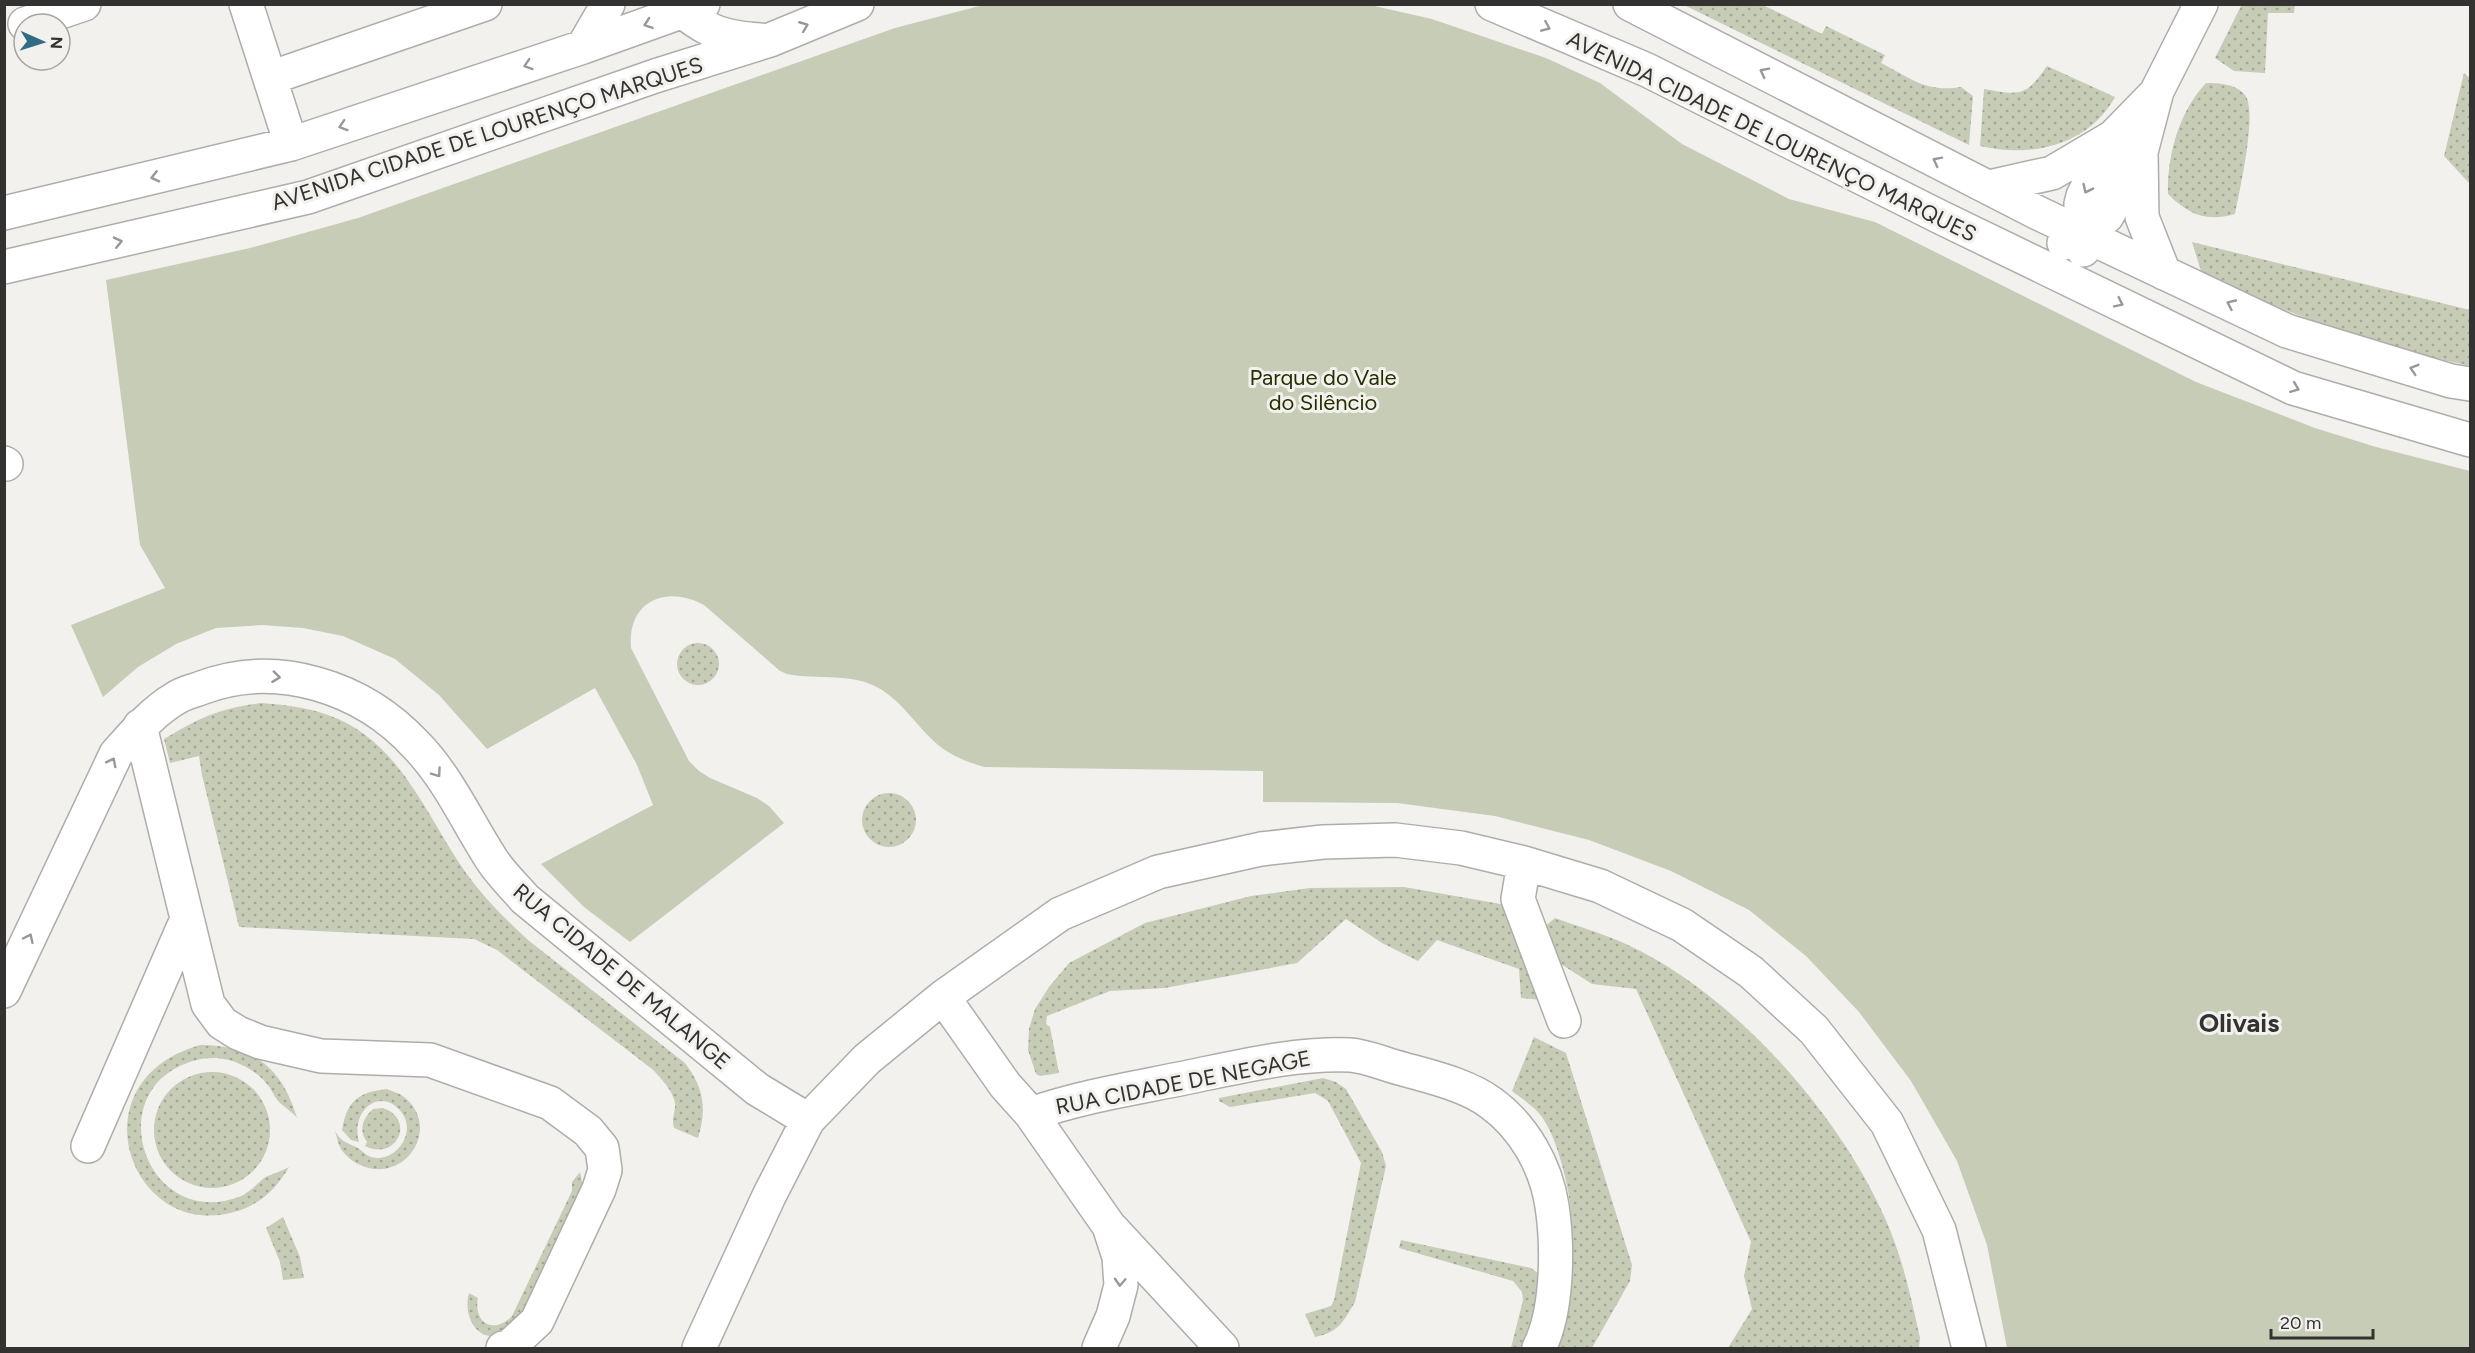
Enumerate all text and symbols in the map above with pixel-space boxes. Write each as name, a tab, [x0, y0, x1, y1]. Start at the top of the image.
north arrow	[12, 12, 72, 72]
one-way arrow	[643, 17, 654, 30]
one-way arrow	[1540, 20, 1551, 32]
one-way arrow	[798, 21, 809, 33]
street label: AVENIDA CIDADE DE LOURENÇO MARQUES	[1563, 25, 1981, 248]
text: N	[47, 36, 66, 49]
street label: AVENIDA CIDADE DE LOURENÇO MARQUES	[268, 51, 706, 216]
one-way arrow	[523, 58, 534, 71]
one-way arrow	[1759, 68, 1770, 79]
one-way arrow	[338, 119, 349, 132]
one-way arrow	[1933, 157, 1943, 168]
one-way arrow	[150, 170, 160, 183]
one-way arrow	[2083, 182, 2095, 193]
one-way arrow	[113, 236, 123, 249]
one-way arrow	[2113, 295, 2124, 307]
one-way arrow	[2226, 300, 2237, 312]
park label: Parque do Vale do Silêncio	[1249, 364, 1397, 416]
one-way arrow	[2409, 364, 2420, 376]
one-way arrow	[2289, 380, 2299, 393]
one-way arrow	[271, 670, 281, 683]
one-way arrow	[105, 757, 117, 768]
one-way arrow	[430, 766, 441, 777]
street label: RUA CIDADE DE MALANGE	[508, 878, 736, 1075]
one-way arrow	[22, 934, 34, 945]
district label: Olivais	[2199, 1007, 2279, 1039]
street label: RUA CIDADE DE NEGAGE	[1053, 1044, 1313, 1120]
one-way arrow	[1113, 1278, 1126, 1287]
scale bar	[2271, 1302, 2373, 1340]
text: 20 m	[2280, 1312, 2321, 1334]

